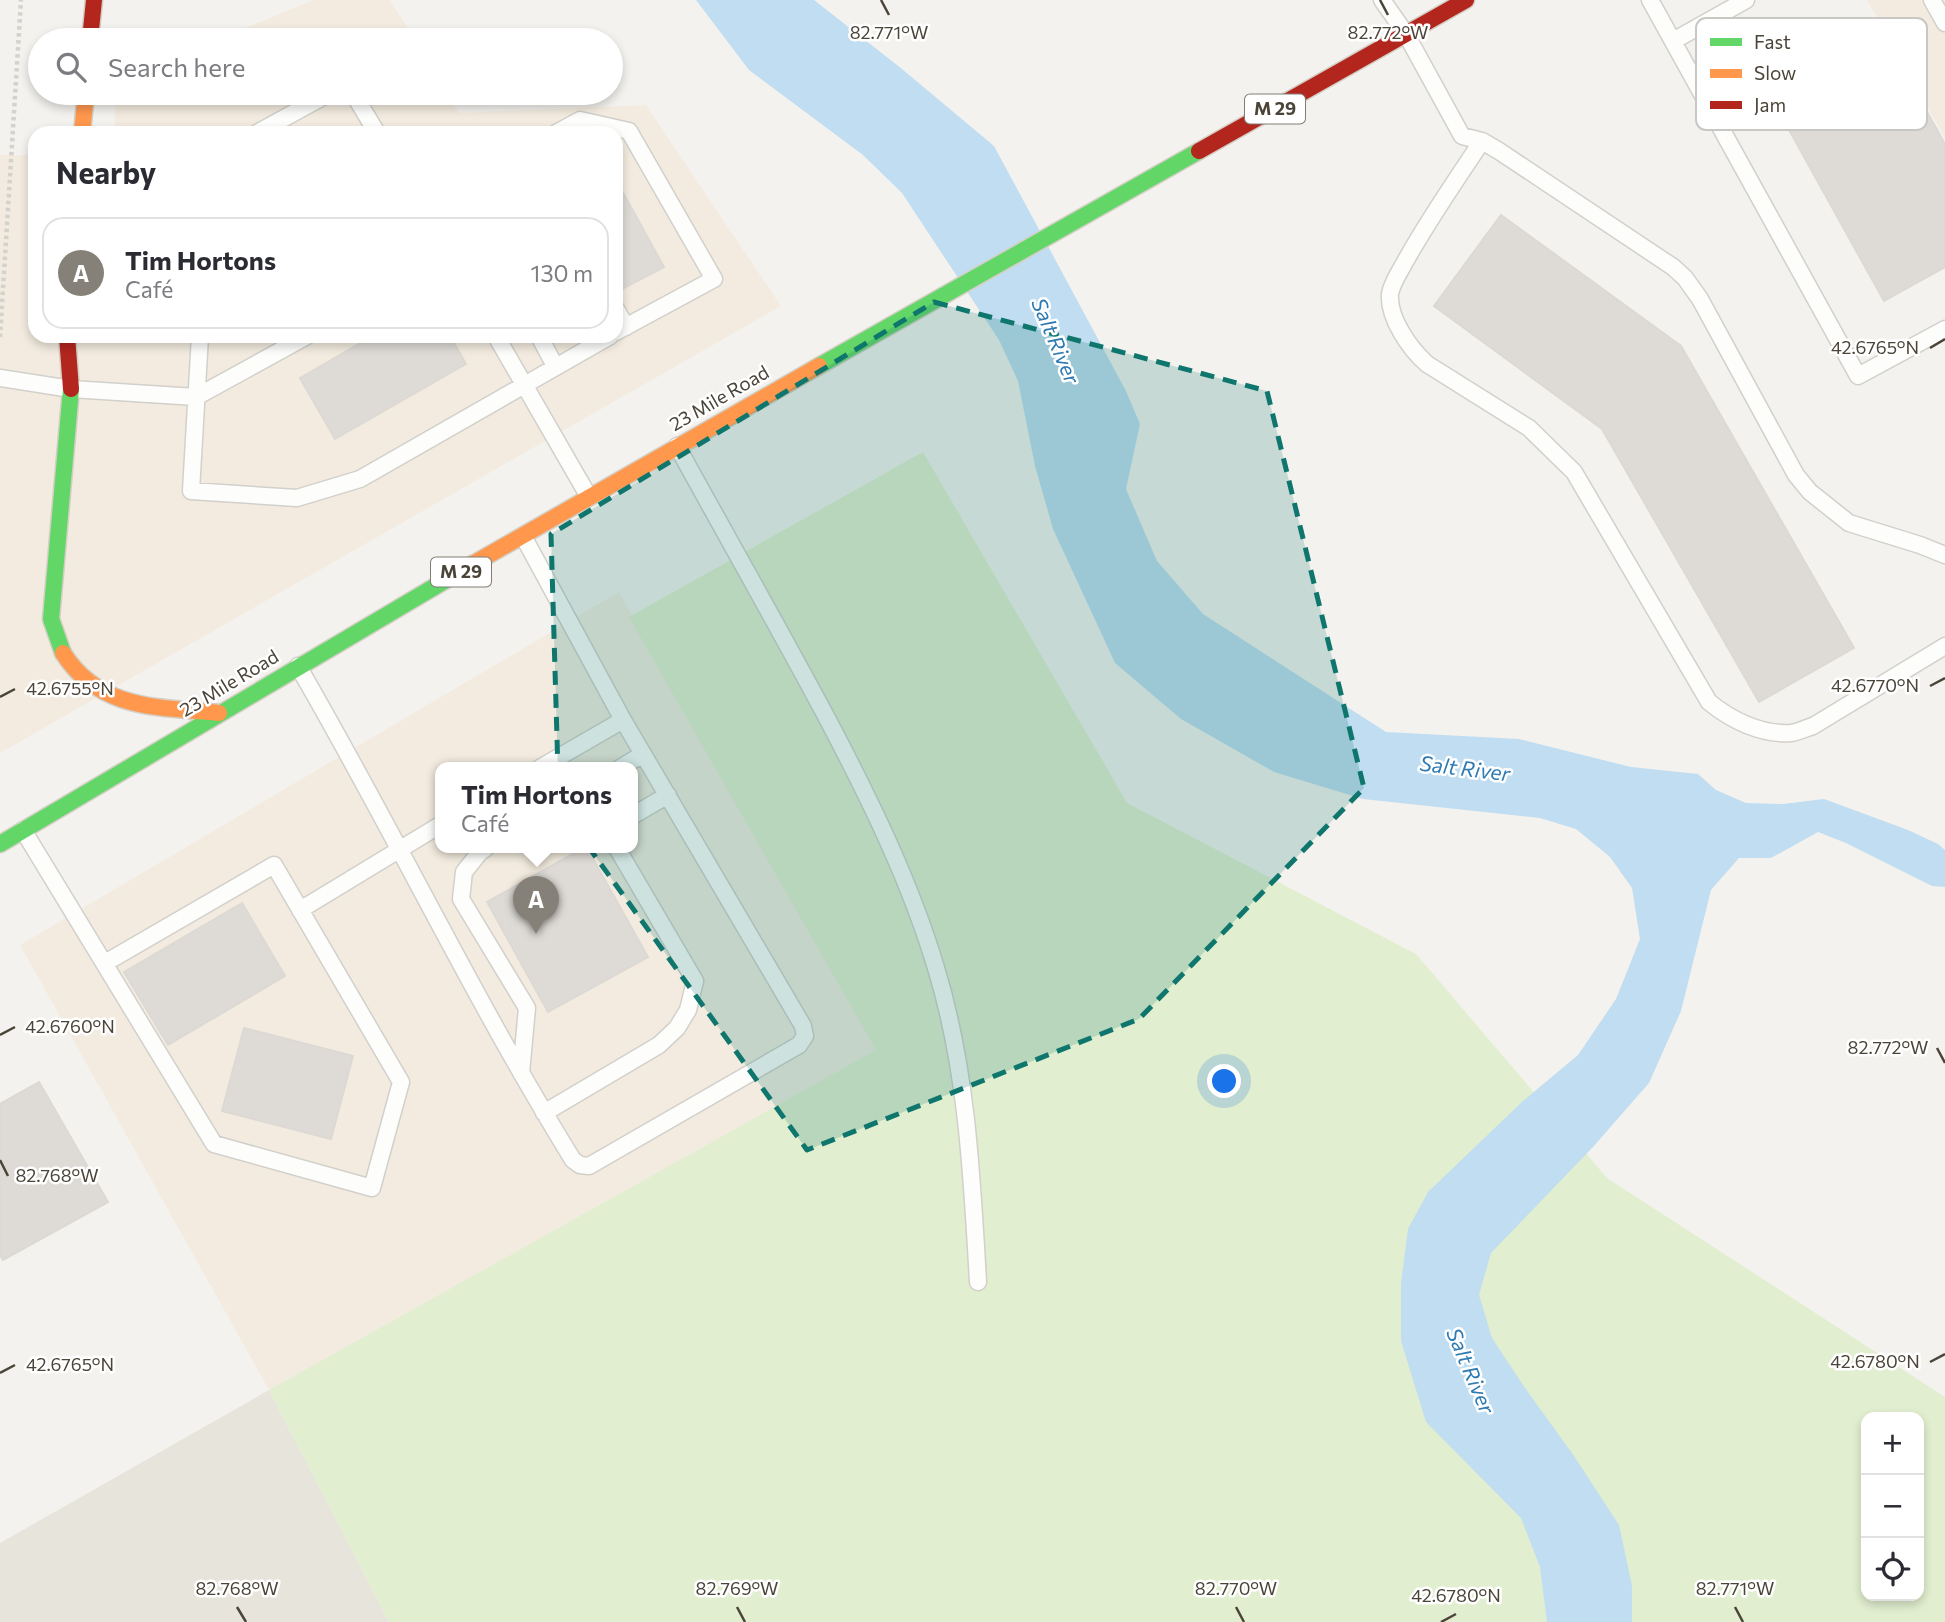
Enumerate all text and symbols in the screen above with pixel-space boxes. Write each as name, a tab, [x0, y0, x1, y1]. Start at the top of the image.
legend	[1696, 18, 1927, 130]
text: 82.771°W	[850, 21, 928, 43]
text: 82.772°W	[1348, 21, 1428, 43]
search box	[28, 28, 623, 105]
text: Fast	[1754, 30, 1791, 53]
icon: search	[52, 48, 90, 86]
text: Search here	[108, 51, 246, 82]
text: Slow	[1754, 61, 1796, 84]
text: Jam	[1754, 93, 1786, 116]
road number: M 29	[1245, 94, 1305, 124]
text: Nearby	[56, 153, 156, 190]
text: Tim Hortons	[125, 244, 276, 275]
text: A	[73, 259, 89, 287]
text: 130 m	[531, 259, 593, 287]
text: Café	[125, 275, 173, 303]
water label: Salt River	[1027, 294, 1086, 388]
text: 42.6765°N	[1831, 336, 1919, 358]
street label: 23 Mile Road	[665, 360, 773, 435]
road number: M 29	[431, 558, 491, 586]
street label: 23 Mile Road	[175, 644, 282, 721]
text: 42.6770°N	[1831, 674, 1919, 696]
text: 42.6755°N	[26, 677, 114, 699]
water label: Salt River	[1419, 750, 1512, 786]
popup	[435, 762, 638, 853]
text: Tim Hortons	[461, 778, 612, 809]
text: Café	[461, 809, 509, 837]
pin: A	[513, 876, 559, 934]
text: 42.6760°N	[25, 1015, 115, 1037]
text: 82.772°W	[1848, 1036, 1928, 1058]
your location	[1207, 1064, 1241, 1098]
text: 82.768°W	[15, 1164, 99, 1186]
water label: Salt River	[1442, 1324, 1501, 1418]
text: 42.6780°N	[1830, 1350, 1920, 1372]
text: 42.6765°N	[26, 1353, 114, 1375]
map controls	[1861, 1412, 1924, 1601]
button: +	[1861, 1412, 1924, 1475]
button: −	[1861, 1475, 1924, 1538]
button: locate	[1861, 1538, 1924, 1601]
text: 82.768°W	[195, 1577, 279, 1599]
text: 82.769°W	[696, 1577, 778, 1599]
text: 82.770°W	[1195, 1577, 1277, 1599]
text: 82.771°W	[1696, 1577, 1774, 1599]
text: 42.6780°N	[1411, 1584, 1501, 1606]

